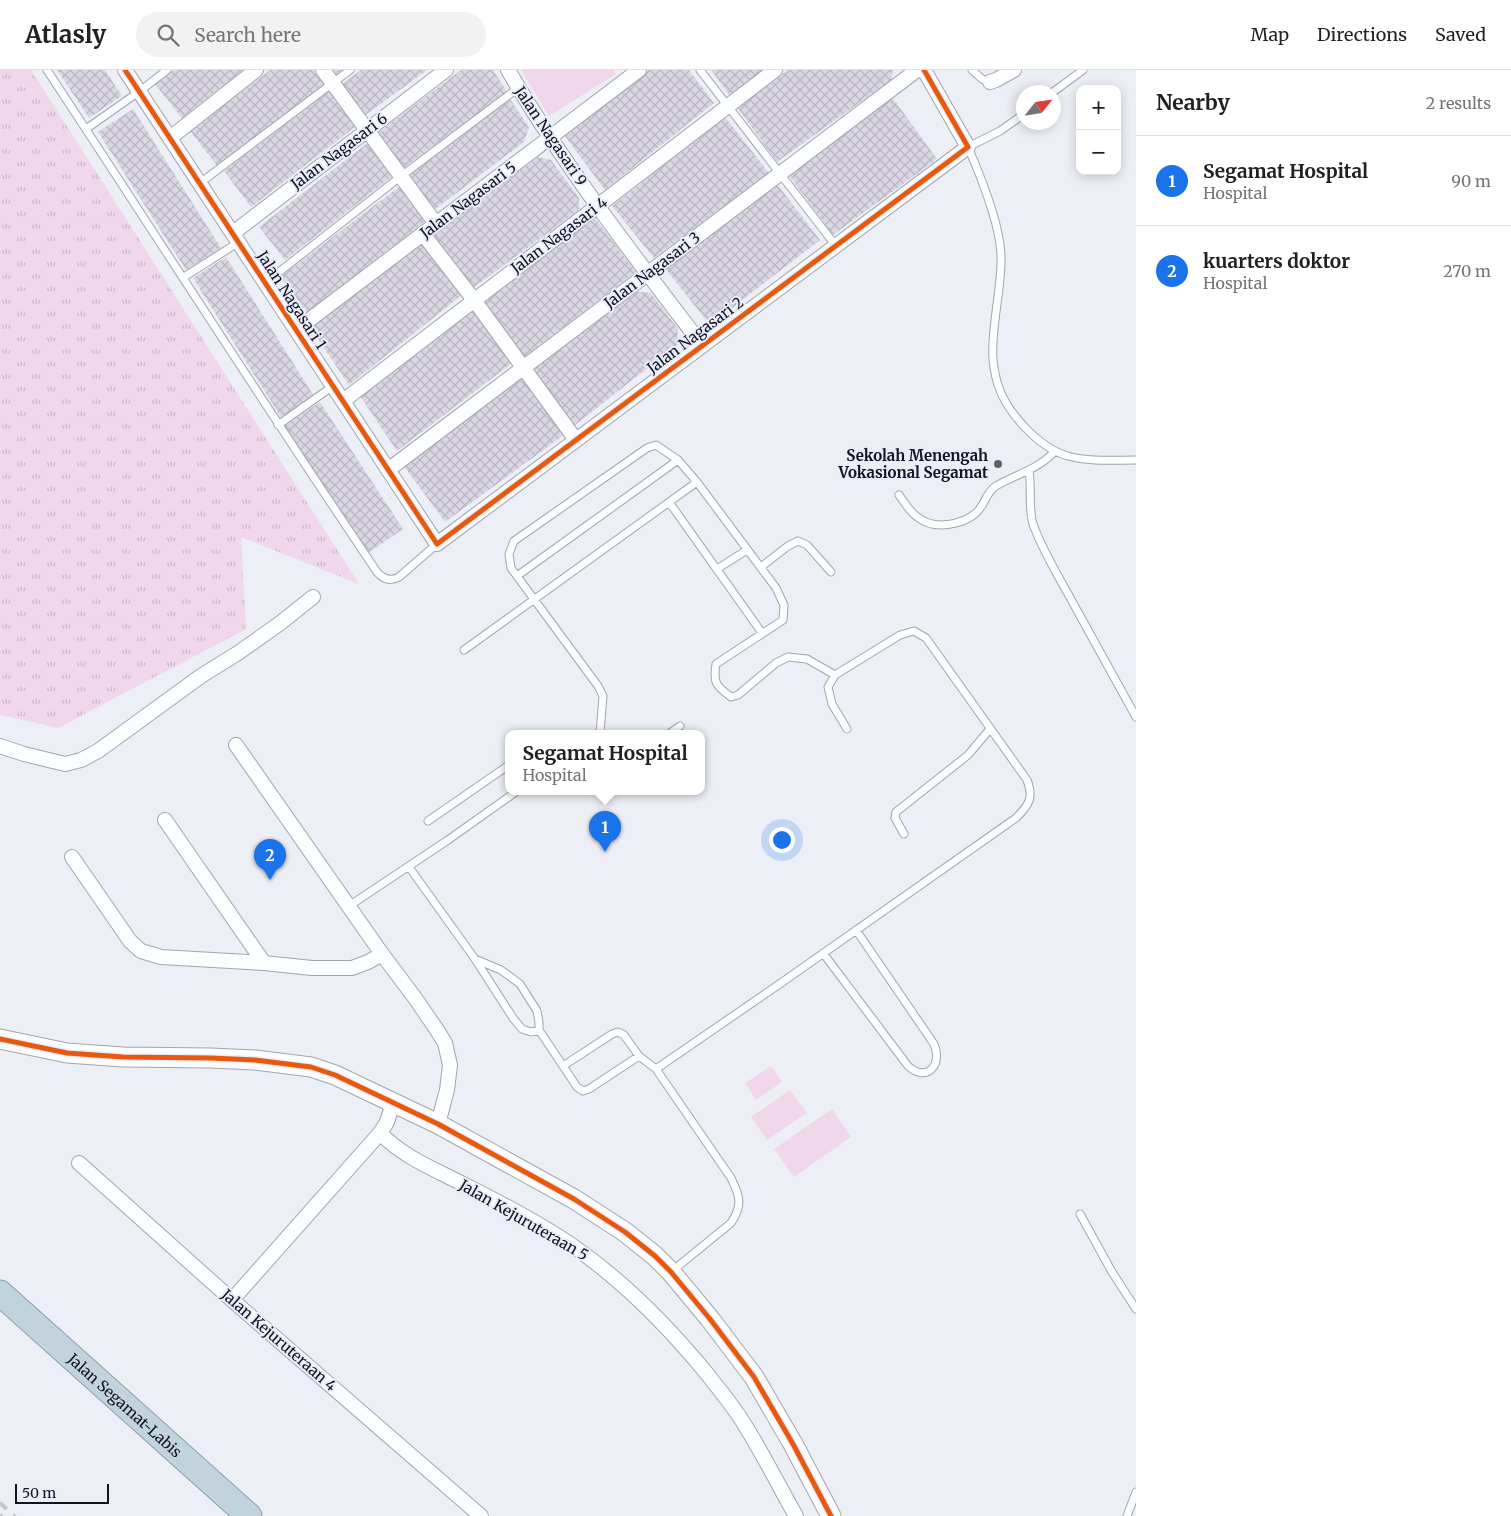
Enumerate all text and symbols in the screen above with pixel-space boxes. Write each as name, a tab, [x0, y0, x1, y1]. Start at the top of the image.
search box	[136, 12, 486, 57]
text: Atlasly	[25, 19, 106, 50]
icon: search	[154, 21, 182, 49]
text: Search here	[194, 23, 301, 47]
text: Map	[1251, 23, 1289, 46]
text: Directions	[1317, 23, 1407, 46]
text: Saved	[1435, 23, 1486, 46]
street label: Jalan Nagasari 9	[510, 82, 591, 189]
north arrow	[1016, 85, 1061, 130]
map controls	[1076, 85, 1121, 175]
button: +	[1076, 85, 1121, 130]
text: Nearby	[1156, 89, 1230, 116]
text: 2 results	[1426, 93, 1491, 113]
street label: Jalan Nagasari 6	[286, 109, 391, 194]
button: −	[1076, 130, 1121, 175]
street label: Jalan Nagasari 5	[415, 158, 520, 243]
text: Segamat Hospital	[1203, 159, 1368, 183]
text: 1	[1168, 171, 1176, 191]
text: 90 m	[1451, 171, 1491, 191]
text: Hospital	[1203, 183, 1267, 203]
street label: Jalan Nagasari 4	[506, 192, 611, 278]
street label: Jalan Nagasari 3	[599, 228, 704, 313]
street label: Jalan Nagasari 1	[253, 246, 331, 353]
text: kuarters doktor	[1203, 249, 1350, 273]
text: 2	[1167, 261, 1177, 281]
text: 270 m	[1443, 261, 1491, 281]
text: Hospital	[1203, 273, 1267, 293]
street label: Jalan Nagasari 2	[642, 293, 747, 378]
place label: Sekolah Menengah Vokasional Segamat	[838, 446, 988, 482]
marker: Sekolah Menengah Vokasional Segamat	[992, 458, 1004, 470]
popup	[505, 730, 705, 795]
text: Segamat Hospital	[522, 741, 688, 765]
text: Hospital	[522, 765, 587, 785]
pin: 1	[589, 811, 621, 852]
your location	[769, 827, 795, 853]
pin: 2	[254, 839, 286, 880]
street label: Jalan Kejuruteraan 5	[455, 1175, 592, 1265]
street label: Jalan Kejuruteraan 4	[217, 1284, 340, 1395]
street label: Jalan Segamat-Labis	[63, 1348, 186, 1461]
scale bar	[15, 1481, 109, 1504]
text: 50 m	[22, 1484, 56, 1502]

